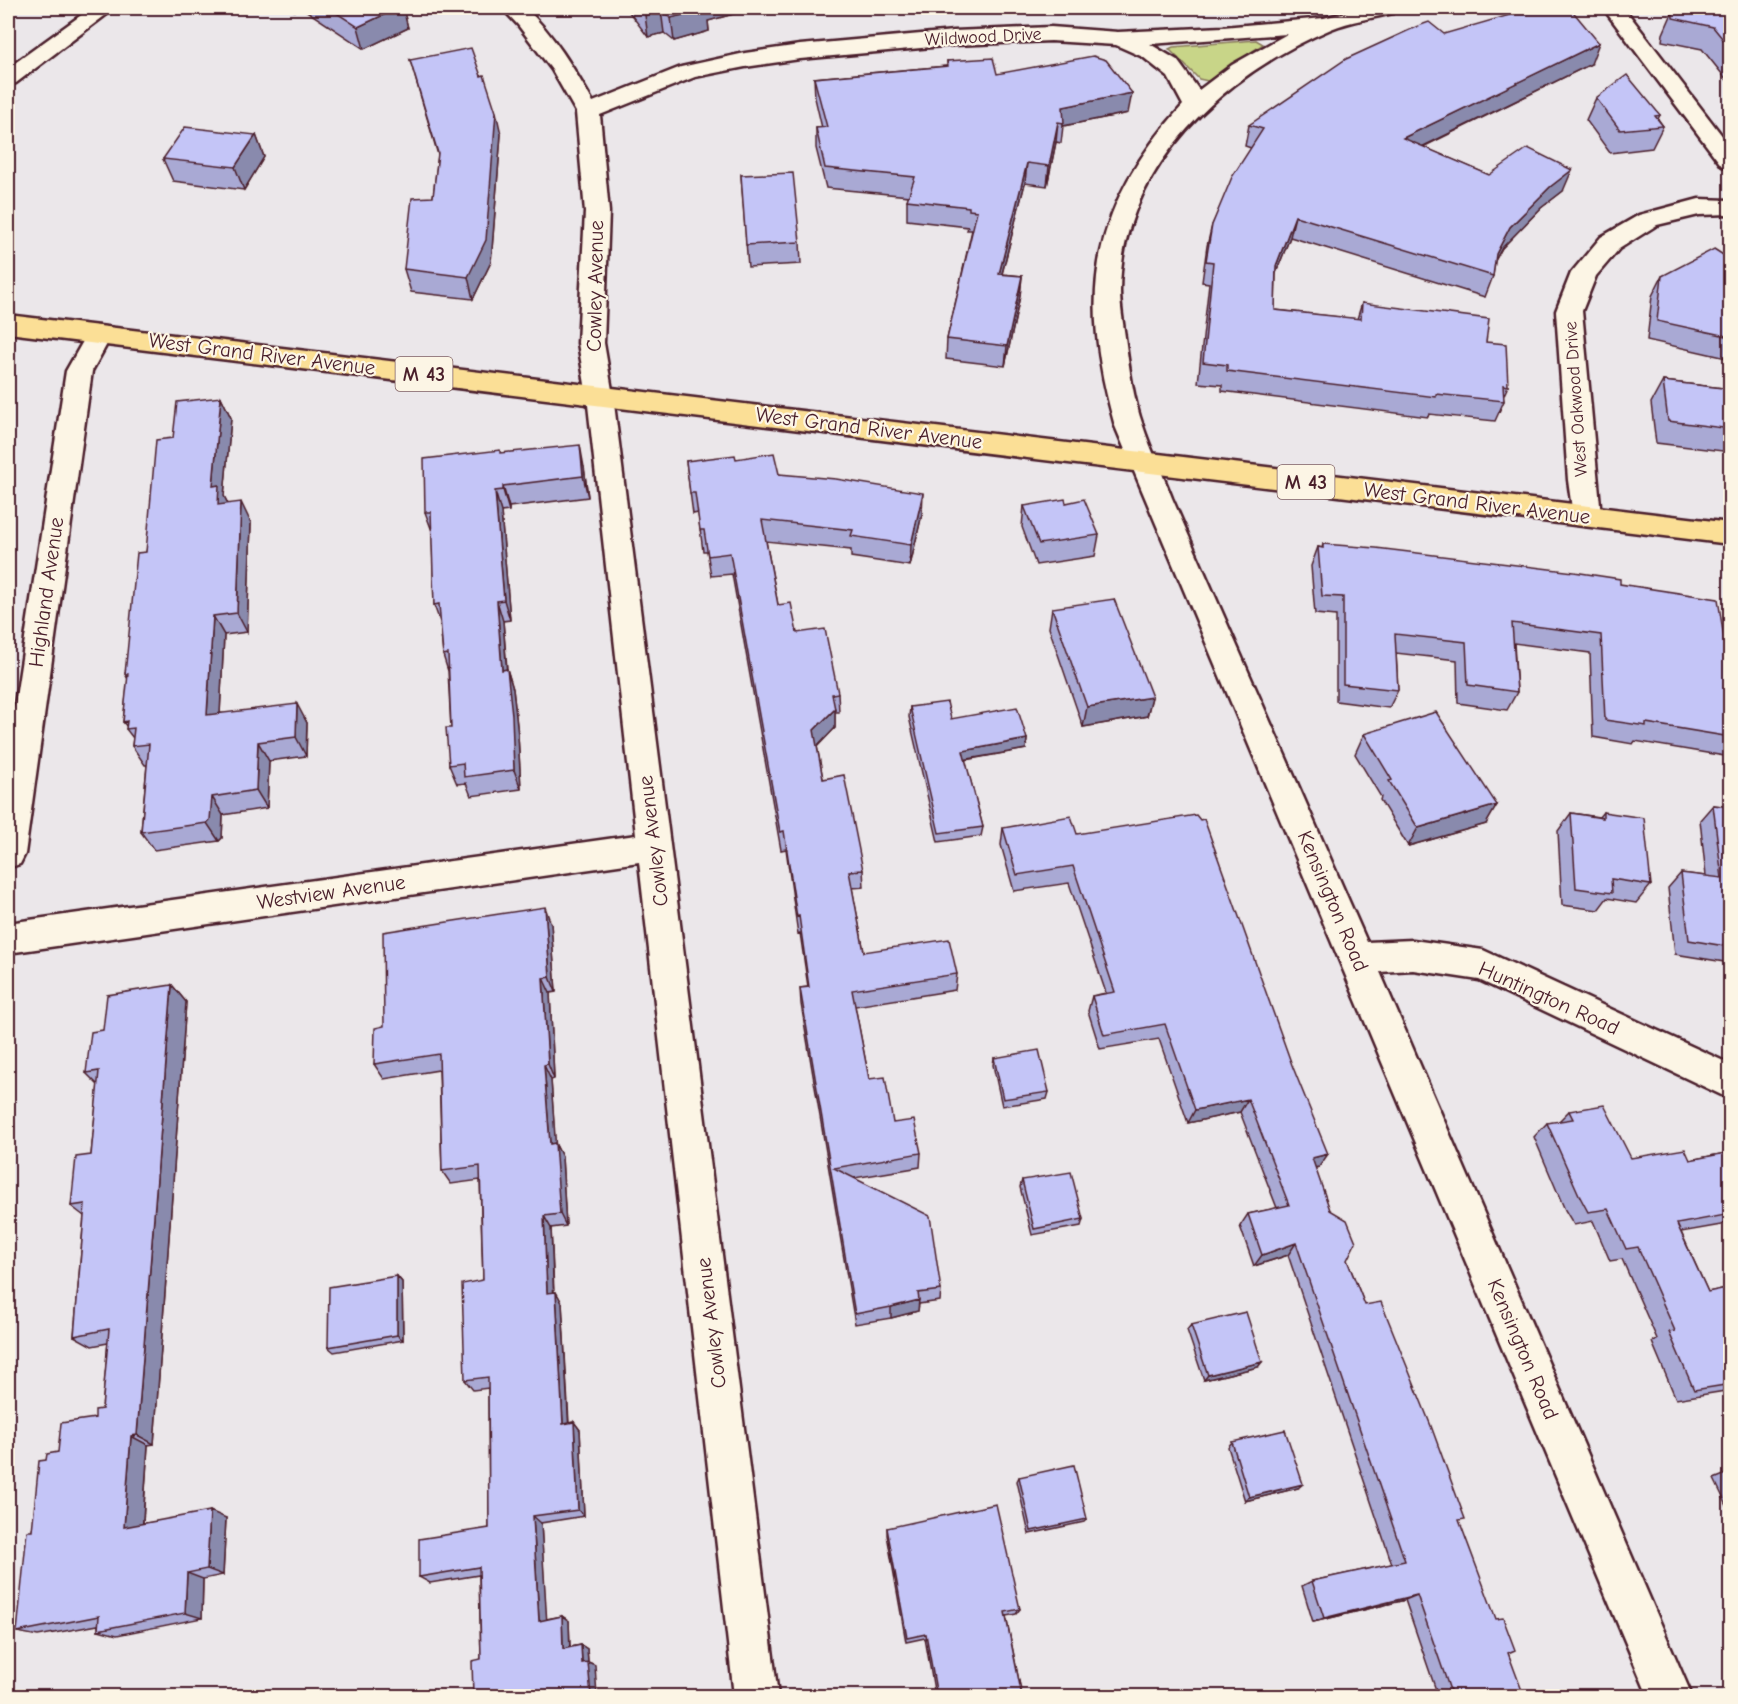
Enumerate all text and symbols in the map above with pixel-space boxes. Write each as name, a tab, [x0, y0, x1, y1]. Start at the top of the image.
street label: Wildwood Drive	[924, 23, 1042, 51]
street label: Cowley Avenue	[582, 220, 608, 352]
street label: West Oakwood Drive	[1560, 321, 1592, 477]
street label: West Grand River Avenue	[147, 328, 377, 380]
road number: M 43	[396, 357, 452, 391]
street label: West Grand River Avenue	[754, 402, 984, 454]
road number: M 43	[1278, 465, 1334, 499]
street label: West Grand River Avenue	[1362, 477, 1592, 529]
street label: Highland Avenue	[24, 515, 68, 669]
street label: Cowley Avenue	[633, 774, 673, 908]
street label: Kensington Road	[1293, 827, 1373, 975]
street label: Westview Avenue	[255, 870, 407, 914]
street label: Huntington Road	[1475, 956, 1623, 1040]
street label: Cowley Avenue	[691, 1256, 731, 1390]
street label: Kensington Road	[1483, 1275, 1563, 1423]

